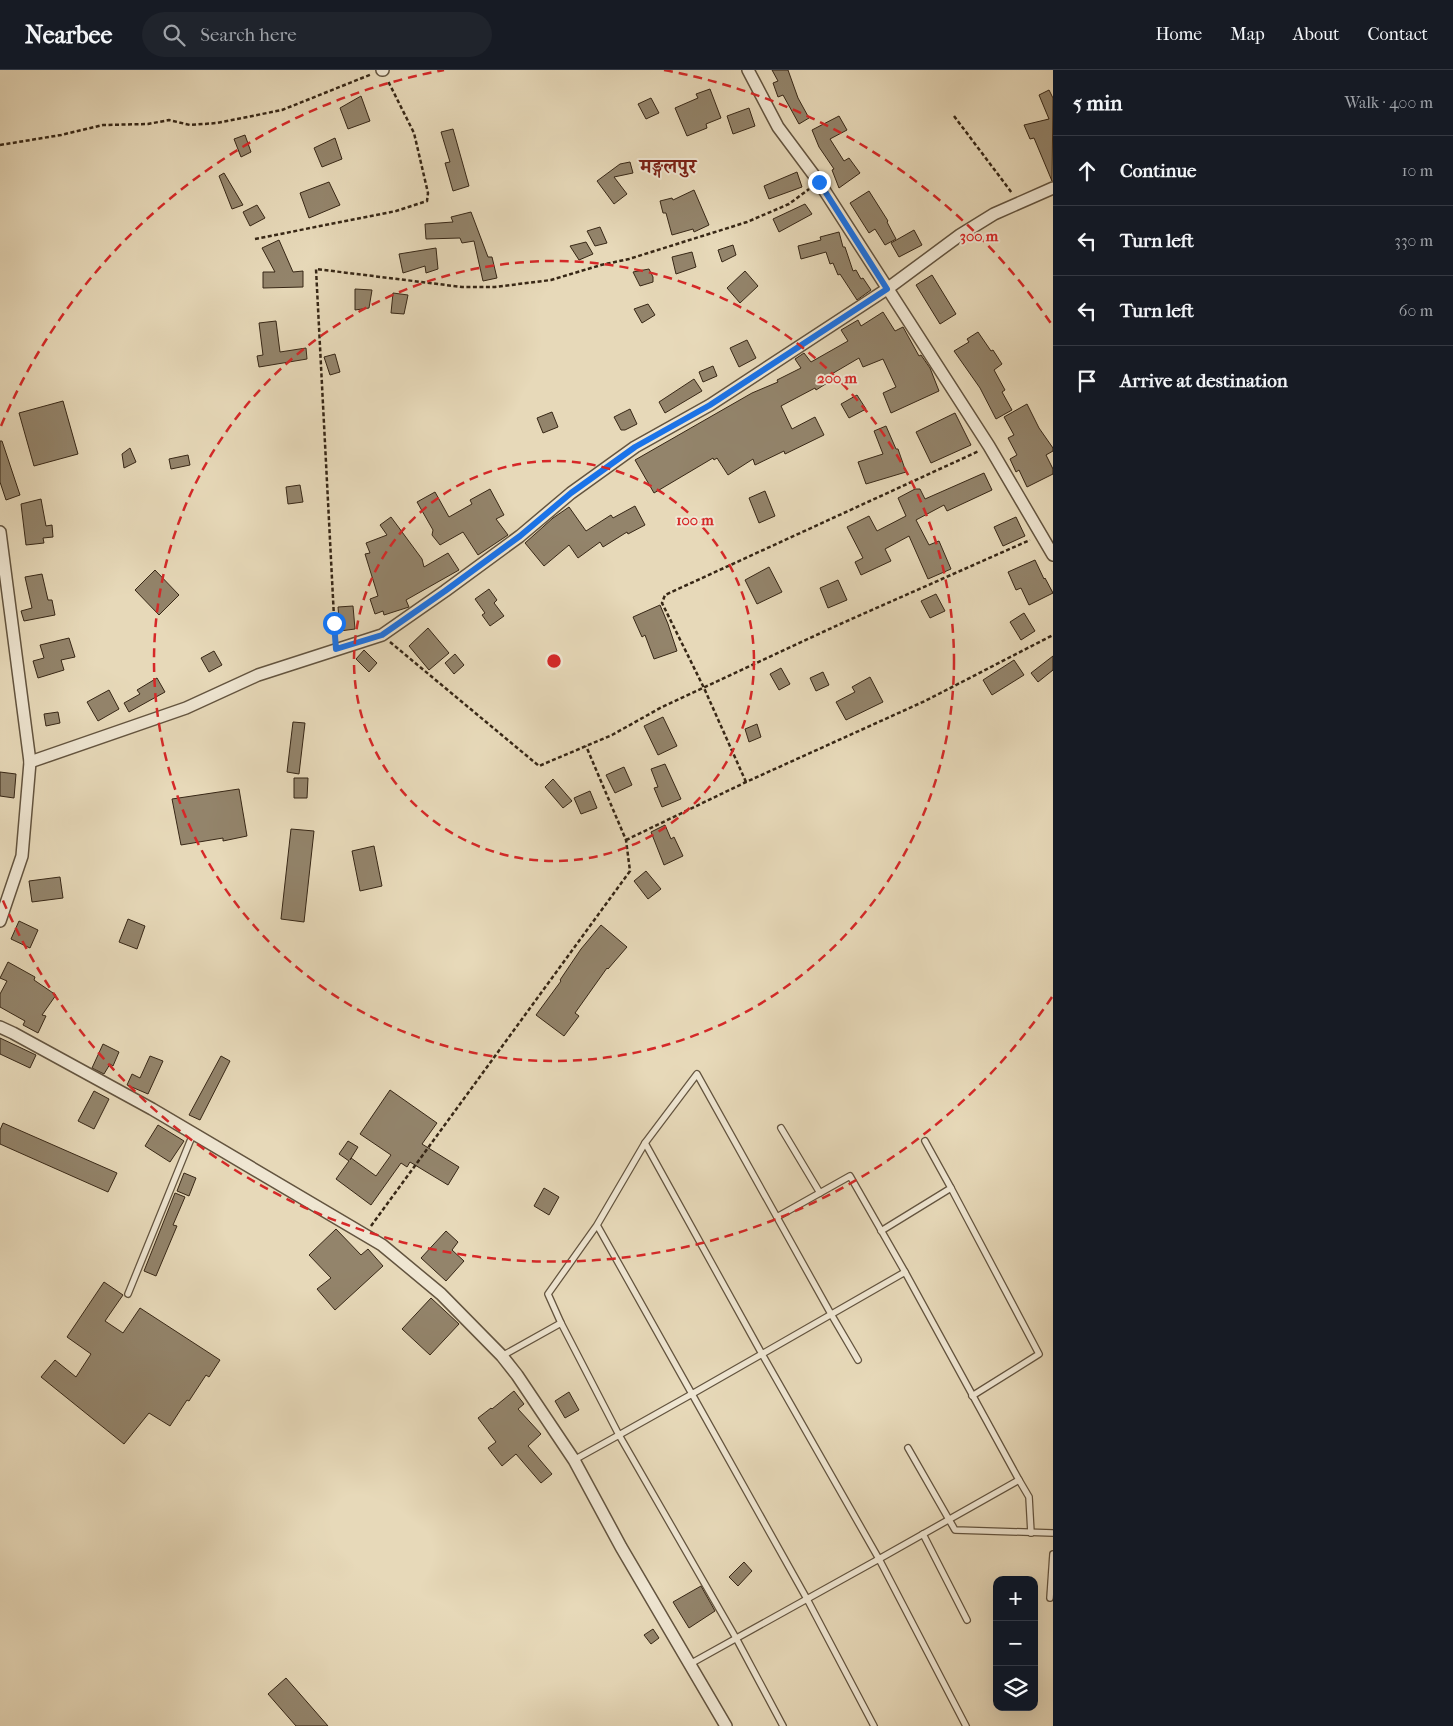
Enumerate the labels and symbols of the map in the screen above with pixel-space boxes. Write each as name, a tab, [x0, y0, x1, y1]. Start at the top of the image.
district label: मङ्गलपुर	[638, 155, 698, 178]
route end	[808, 171, 831, 194]
text: 300 m	[960, 227, 999, 245]
text: 200 m	[817, 369, 857, 387]
text: 100 m	[676, 511, 714, 529]
route start	[323, 612, 346, 635]
centre of rings	[545, 652, 563, 670]

